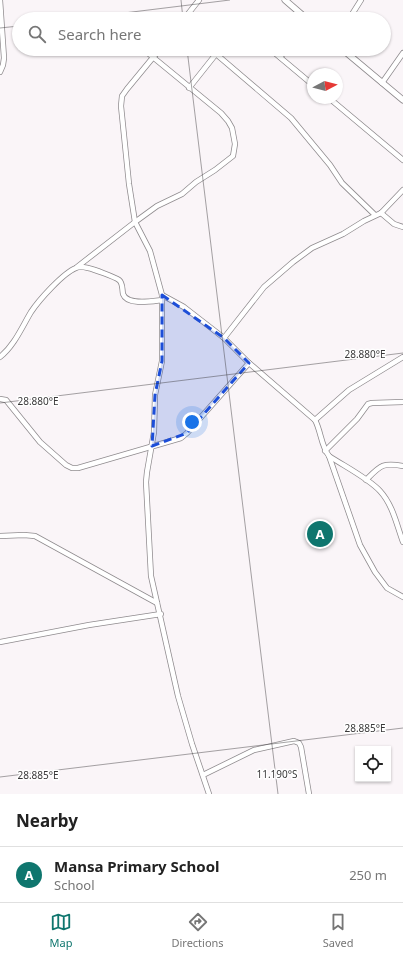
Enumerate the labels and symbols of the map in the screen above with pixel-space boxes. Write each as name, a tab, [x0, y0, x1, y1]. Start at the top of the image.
north arrow	[307, 68, 343, 104]
text: 28.880°E	[344, 347, 386, 361]
text: 28.880°E	[17, 394, 59, 408]
your location	[182, 412, 202, 432]
pin: A	[307, 519, 333, 549]
text: 28.885°E	[344, 721, 386, 735]
text: 11.190°S	[256, 767, 298, 781]
text: 28.885°E	[17, 768, 59, 782]

